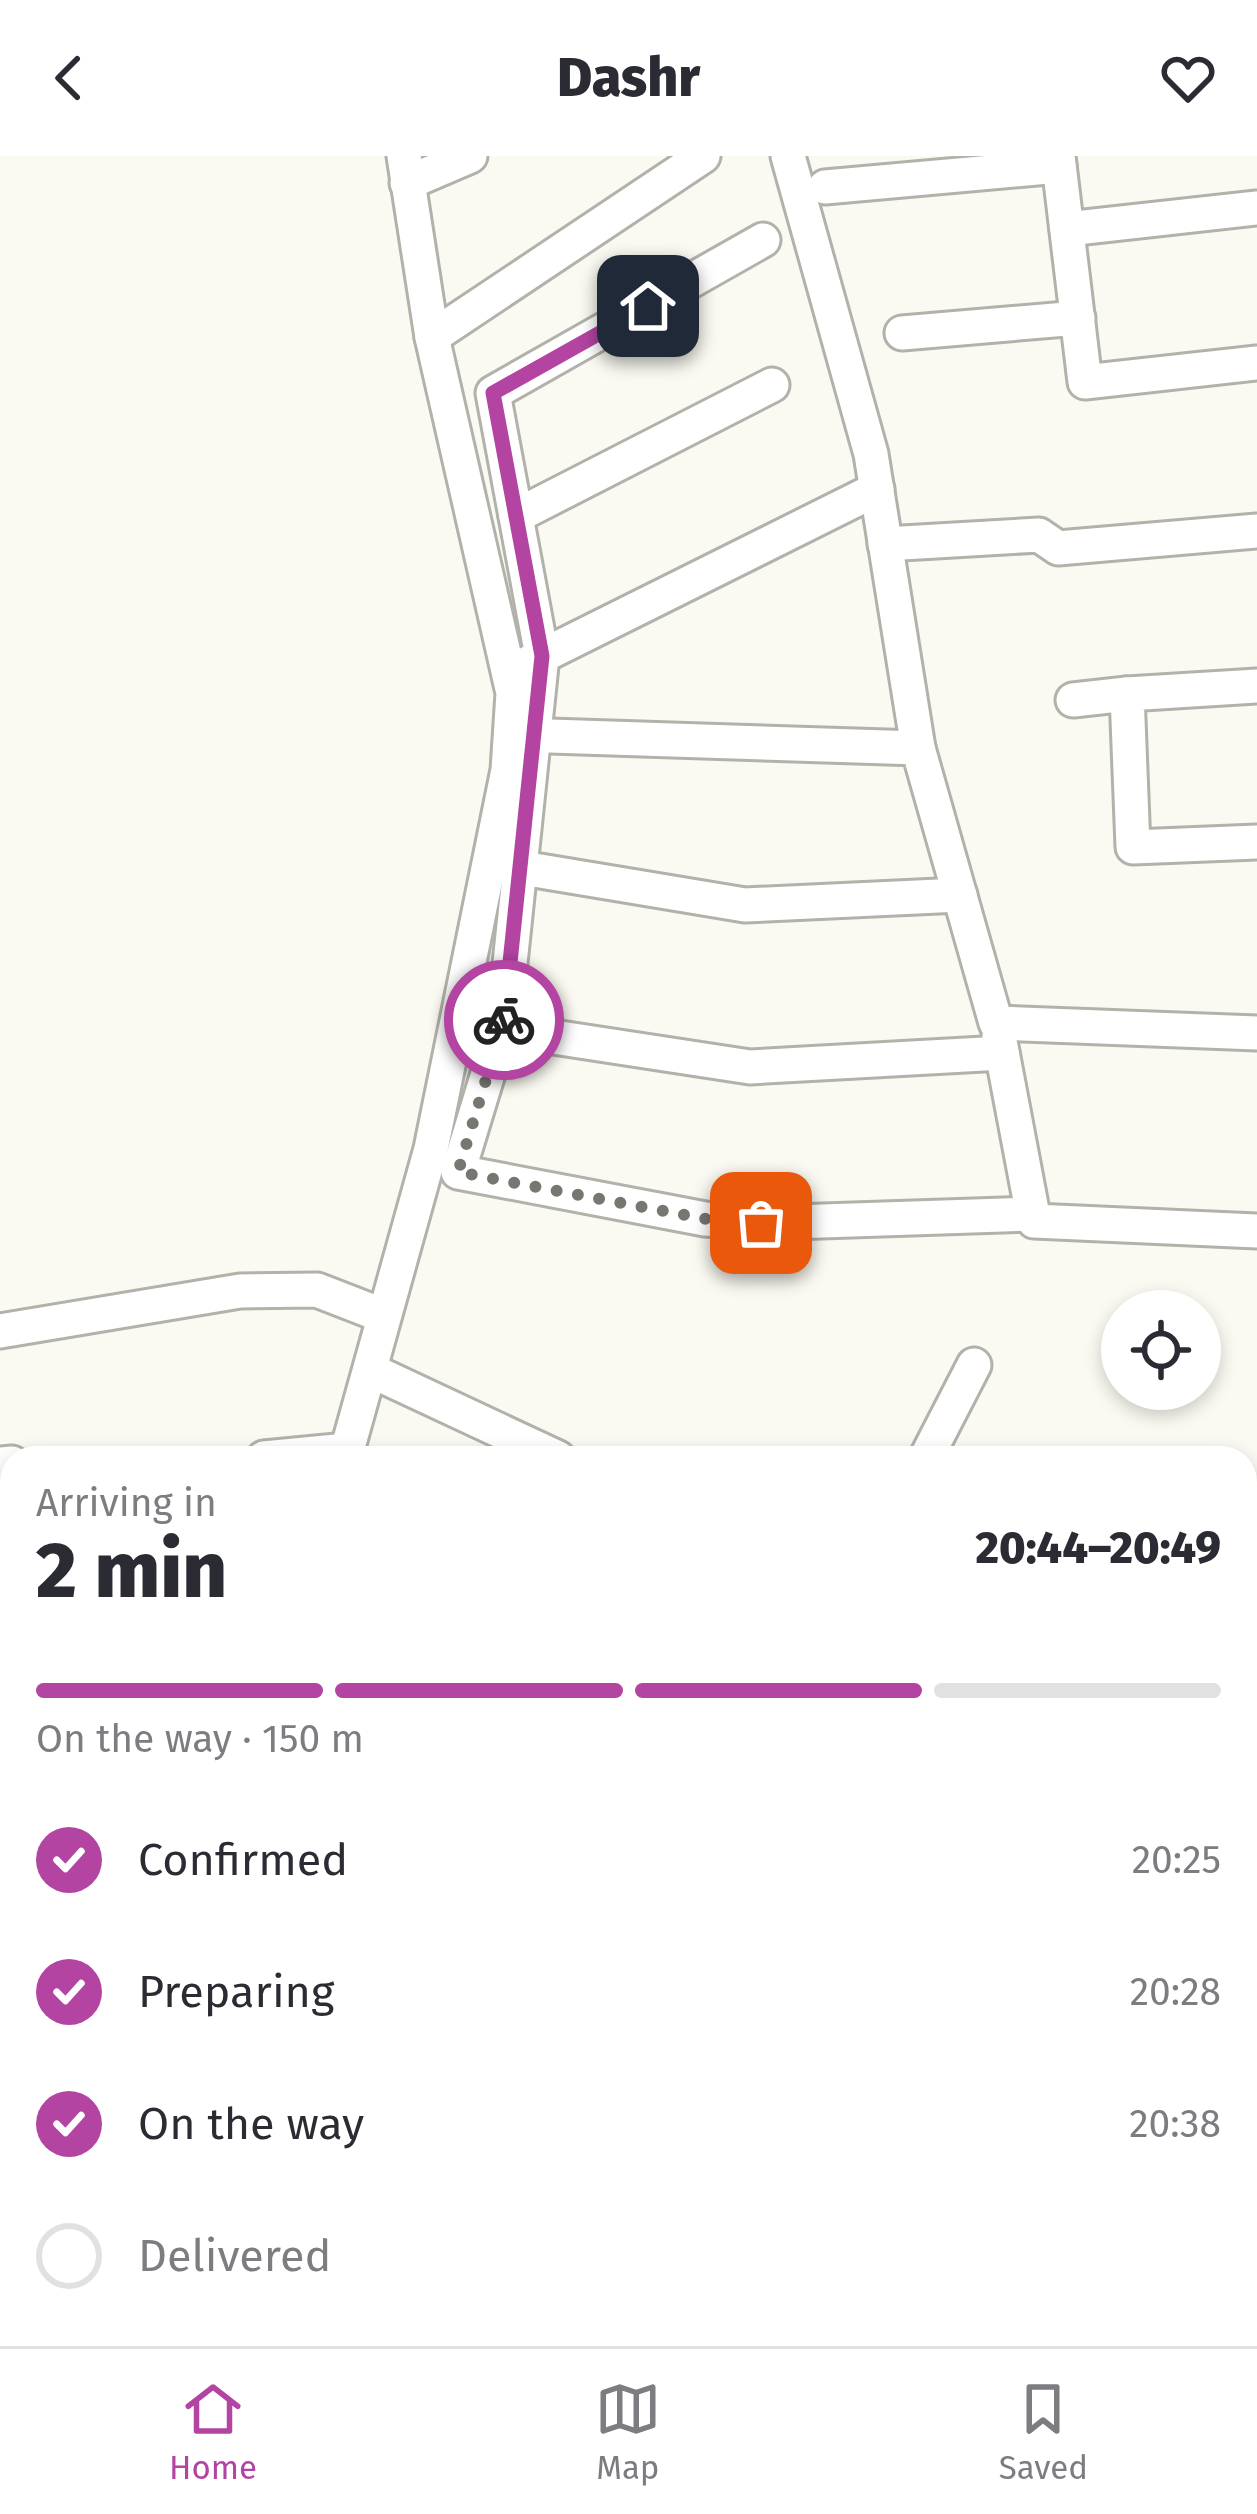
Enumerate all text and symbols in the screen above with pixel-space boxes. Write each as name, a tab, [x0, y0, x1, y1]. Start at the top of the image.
icon: back	[36, 45, 102, 111]
icon: heart	[1155, 45, 1221, 111]
text: Dashr	[557, 46, 700, 110]
pin	[597, 255, 699, 357]
icon: home	[615, 273, 681, 339]
courier	[444, 960, 564, 1080]
icon: bike	[471, 987, 537, 1053]
pin	[710, 1172, 812, 1274]
icon: bag	[728, 1190, 794, 1256]
map controls	[1101, 1290, 1221, 1410]
button: locate	[1101, 1290, 1221, 1410]
text: Arriving in	[36, 1480, 217, 1526]
text: 20:44–20:49	[975, 1521, 1221, 1575]
text: 2 min	[36, 1524, 227, 1618]
text: On the way · 150 m	[36, 1716, 364, 1762]
icon: check	[36, 1827, 102, 1893]
text: Confirmed	[138, 1833, 348, 1887]
text: 20:25	[1132, 1837, 1221, 1883]
icon: check	[36, 1959, 102, 2025]
text: Preparing	[138, 1965, 334, 2019]
text: 20:28	[1130, 1969, 1221, 2015]
icon: check	[36, 2091, 102, 2157]
text: On the way	[138, 2097, 364, 2151]
text: 20:38	[1129, 2101, 1221, 2147]
text: Delivered	[138, 2229, 331, 2283]
tab: Home	[169, 2376, 257, 2488]
tab: Map	[595, 2376, 661, 2488]
tab: Saved	[999, 2376, 1088, 2488]

